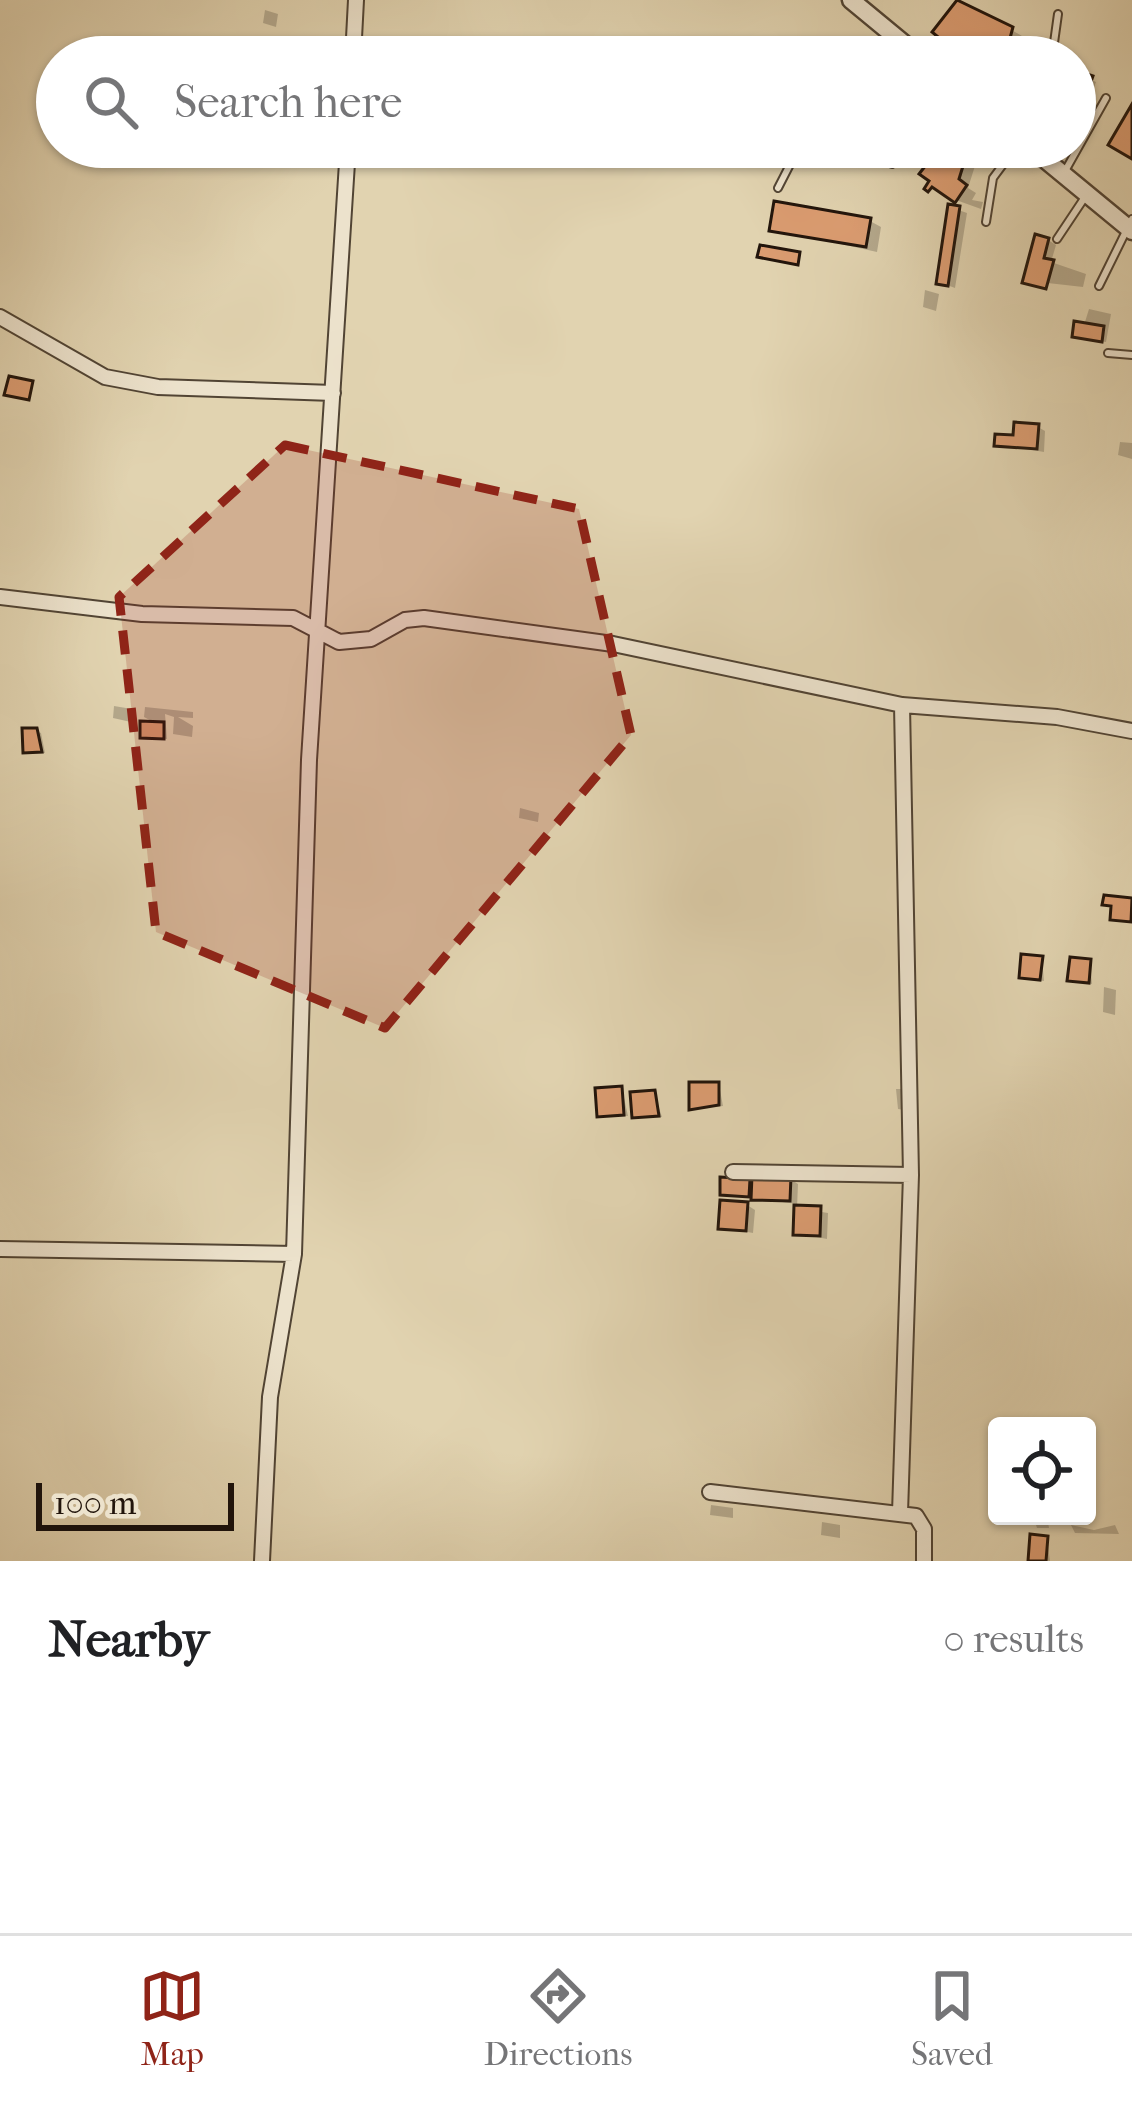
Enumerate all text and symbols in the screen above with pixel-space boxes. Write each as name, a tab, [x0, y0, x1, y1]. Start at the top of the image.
search box	[36, 36, 1096, 168]
icon: search	[78, 69, 144, 135]
text: Search here	[174, 76, 402, 129]
map controls	[988, 1417, 1096, 1525]
button: locate	[988, 1417, 1096, 1525]
scale bar	[36, 1477, 234, 1530]
text: 100 m	[54, 1484, 137, 1523]
text: Nearby	[48, 1609, 209, 1669]
text: 0 results	[943, 1616, 1084, 1662]
tab: Map	[139, 1963, 205, 2074]
tab: Directions	[484, 1963, 632, 2074]
tab: Saved	[911, 1963, 993, 2074]

